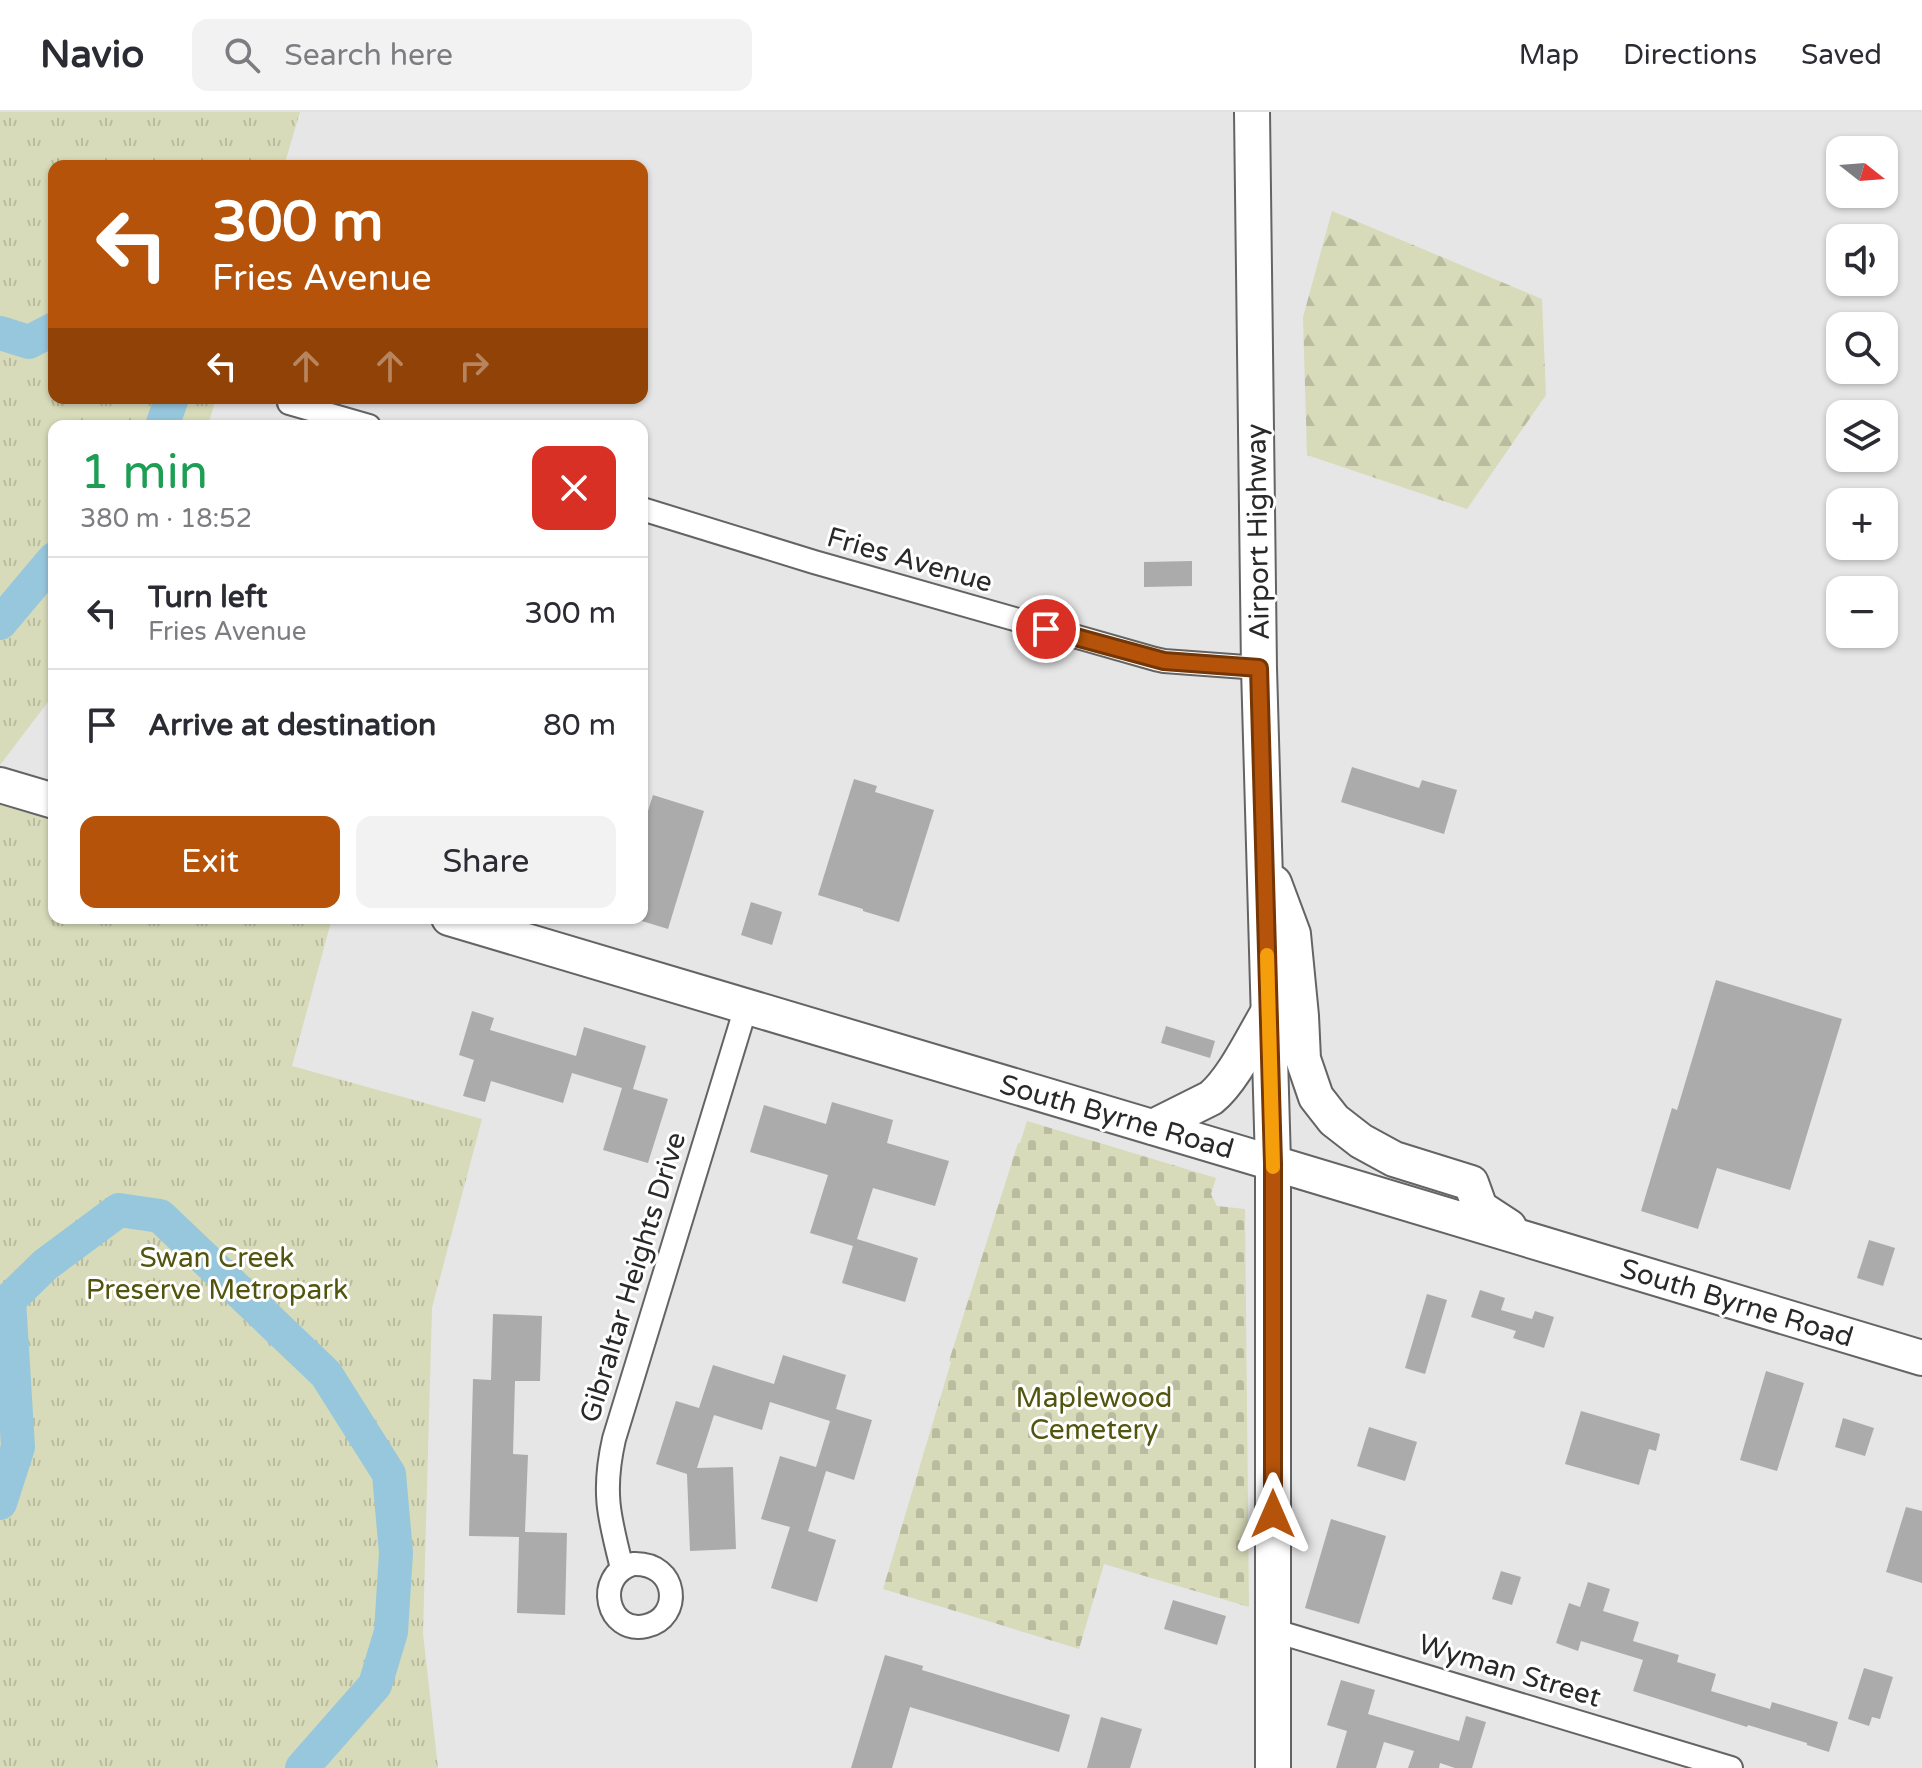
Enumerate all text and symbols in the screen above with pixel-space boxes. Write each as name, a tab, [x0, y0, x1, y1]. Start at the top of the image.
search box	[192, 19, 752, 91]
text: Navio	[40, 32, 144, 78]
icon: search	[220, 33, 264, 77]
text: Search here	[284, 37, 453, 74]
text: Map	[1519, 38, 1579, 72]
text: Directions	[1623, 38, 1757, 72]
text: Saved	[1801, 38, 1882, 72]
north arrow	[1826, 136, 1898, 208]
map controls	[1826, 136, 1898, 648]
text: 300 m	[212, 189, 383, 256]
icon: left	[80, 192, 184, 296]
button: sound	[1826, 224, 1898, 296]
text: Fries Avenue	[212, 257, 432, 300]
button: search	[1826, 312, 1898, 384]
icon: left	[200, 344, 244, 388]
icon: ahead	[284, 344, 328, 388]
icon: ahead	[368, 344, 412, 388]
icon: right	[452, 344, 496, 388]
button: layers	[1826, 400, 1898, 472]
street label: Airport Highway	[1239, 423, 1277, 641]
text: 1 min	[80, 444, 208, 502]
button: close	[532, 446, 616, 530]
button: +	[1826, 488, 1898, 560]
text: 380 m · 18:52	[80, 503, 252, 534]
street label: Fries Avenue	[823, 520, 996, 600]
button: −	[1826, 576, 1898, 648]
text: Turn left	[148, 579, 267, 616]
icon: left	[80, 591, 124, 635]
text: 300 m	[524, 595, 616, 632]
pin	[1012, 595, 1080, 663]
icon: arrive	[1024, 607, 1068, 651]
text: Fries Avenue	[148, 616, 307, 647]
icon: arrive	[80, 703, 124, 747]
text: Arrive at destination	[148, 707, 436, 744]
text: 80 m	[543, 707, 616, 744]
button: Exit	[80, 816, 340, 908]
button: Share	[356, 816, 616, 908]
street label: South Byrne Road	[996, 1067, 1238, 1167]
street label: Gibraltar Heights Drive	[573, 1128, 693, 1427]
park label: Swan Creek Preserve Metropark	[86, 1241, 348, 1307]
street label: South Byrne Road	[1616, 1251, 1857, 1355]
park label: Maplewood Cemetery	[1016, 1381, 1172, 1447]
position arrow	[1231, 1472, 1315, 1556]
street label: Wyman Street	[1414, 1627, 1605, 1715]

